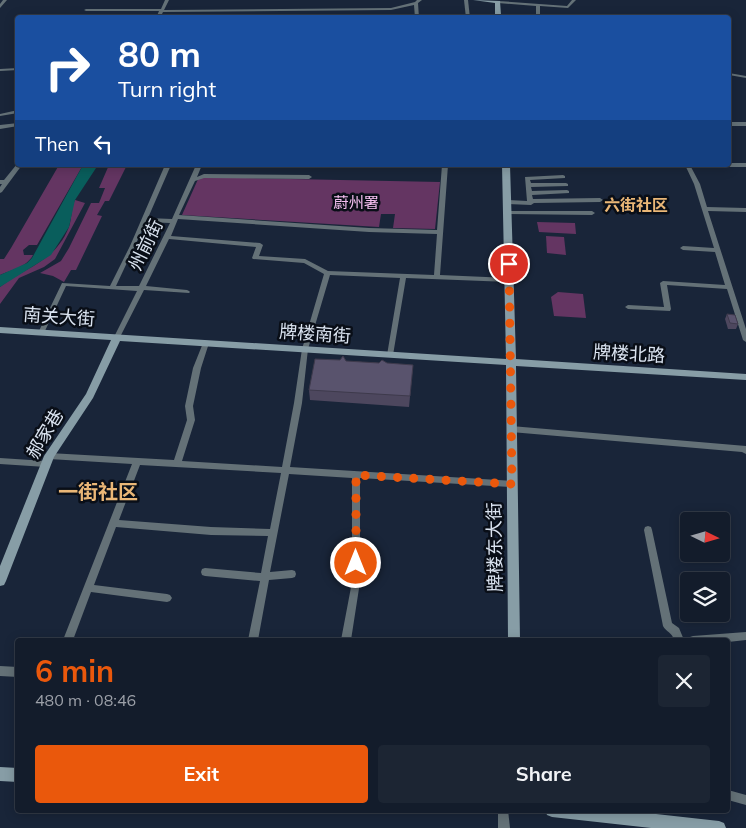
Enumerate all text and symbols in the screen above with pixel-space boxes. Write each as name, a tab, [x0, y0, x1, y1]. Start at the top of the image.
text: 80 m	[118, 32, 201, 76]
icon: right	[35, 35, 100, 100]
text: Turn right	[118, 75, 216, 103]
icon: left	[89, 130, 117, 158]
text: Then	[35, 132, 79, 156]
park label: 蔚州署	[333, 193, 379, 212]
district label: 六街社区	[604, 195, 668, 215]
street label: 州前街	[123, 215, 168, 274]
pin	[488, 243, 530, 285]
icon: arrive	[495, 250, 523, 278]
street label: 南关大街	[22, 303, 96, 330]
street label: 牌楼南街	[278, 320, 352, 347]
street label: 牌楼北路	[592, 340, 666, 367]
street label: 郝家巷	[21, 405, 68, 463]
district label: 一街社区	[58, 479, 138, 504]
street label: 牌楼东大街	[482, 502, 507, 592]
north arrow	[680, 512, 730, 562]
map controls	[680, 512, 730, 622]
position arrow	[329, 536, 381, 588]
button: layers	[680, 572, 730, 622]
text: 6 min	[35, 652, 114, 690]
button: close	[658, 655, 710, 707]
text: 480 m · 08:46	[35, 690, 136, 710]
button: Exit	[35, 745, 368, 803]
button: Share	[378, 745, 710, 803]

